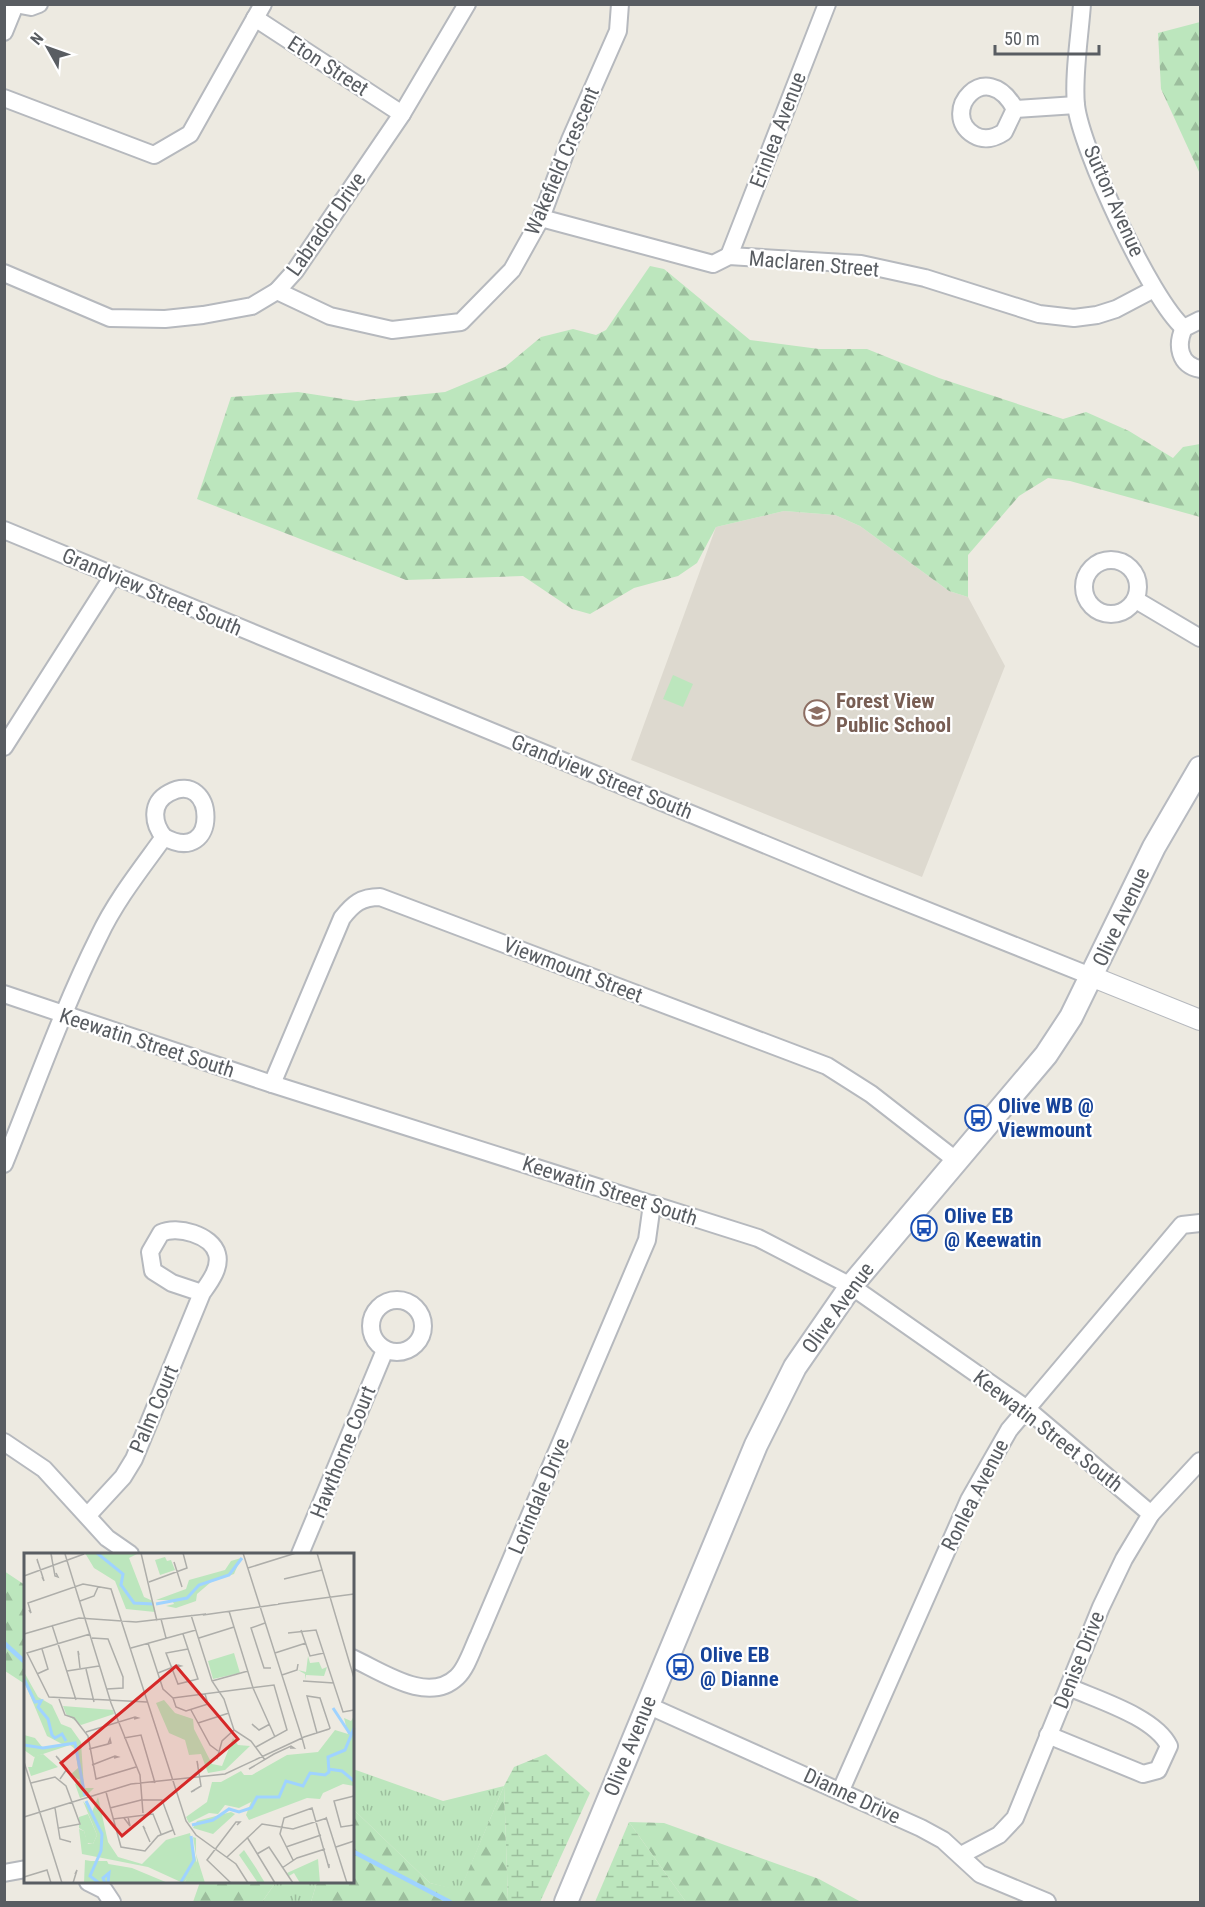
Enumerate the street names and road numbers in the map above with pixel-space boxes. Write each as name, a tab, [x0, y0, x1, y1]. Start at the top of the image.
street label: Eton Street	[283, 31, 373, 101]
street label: Erinlea Avenue	[745, 69, 811, 191]
street label: Wakefield Crescent	[520, 83, 604, 239]
street label: Sutton Avenue	[1079, 142, 1149, 260]
street label: Labrador Drive	[282, 168, 370, 280]
street label: Maclaren Street	[748, 246, 880, 282]
street label: Grandview Street South	[58, 543, 246, 641]
street label: Grandview Street South	[508, 730, 696, 824]
street label: Olive Avenue	[1088, 864, 1154, 970]
street label: Viewmount Street	[500, 932, 646, 1008]
street label: Keewatin Street South	[56, 1003, 238, 1083]
street label: Keewatin Street South	[519, 1151, 701, 1231]
street label: Olive Avenue	[797, 1258, 879, 1358]
street label: Palm Court	[125, 1362, 183, 1456]
street label: Keewatin Street South	[969, 1365, 1127, 1497]
street label: Hawthorne Court	[306, 1382, 380, 1522]
street label: Lorindale Drive	[504, 1434, 574, 1558]
street label: Ronlea Avenue	[937, 1435, 1013, 1555]
street label: Denise Drive	[1049, 1608, 1109, 1712]
street label: Olive Avenue	[599, 1692, 661, 1800]
street label: Dianne Drive	[800, 1763, 904, 1829]

